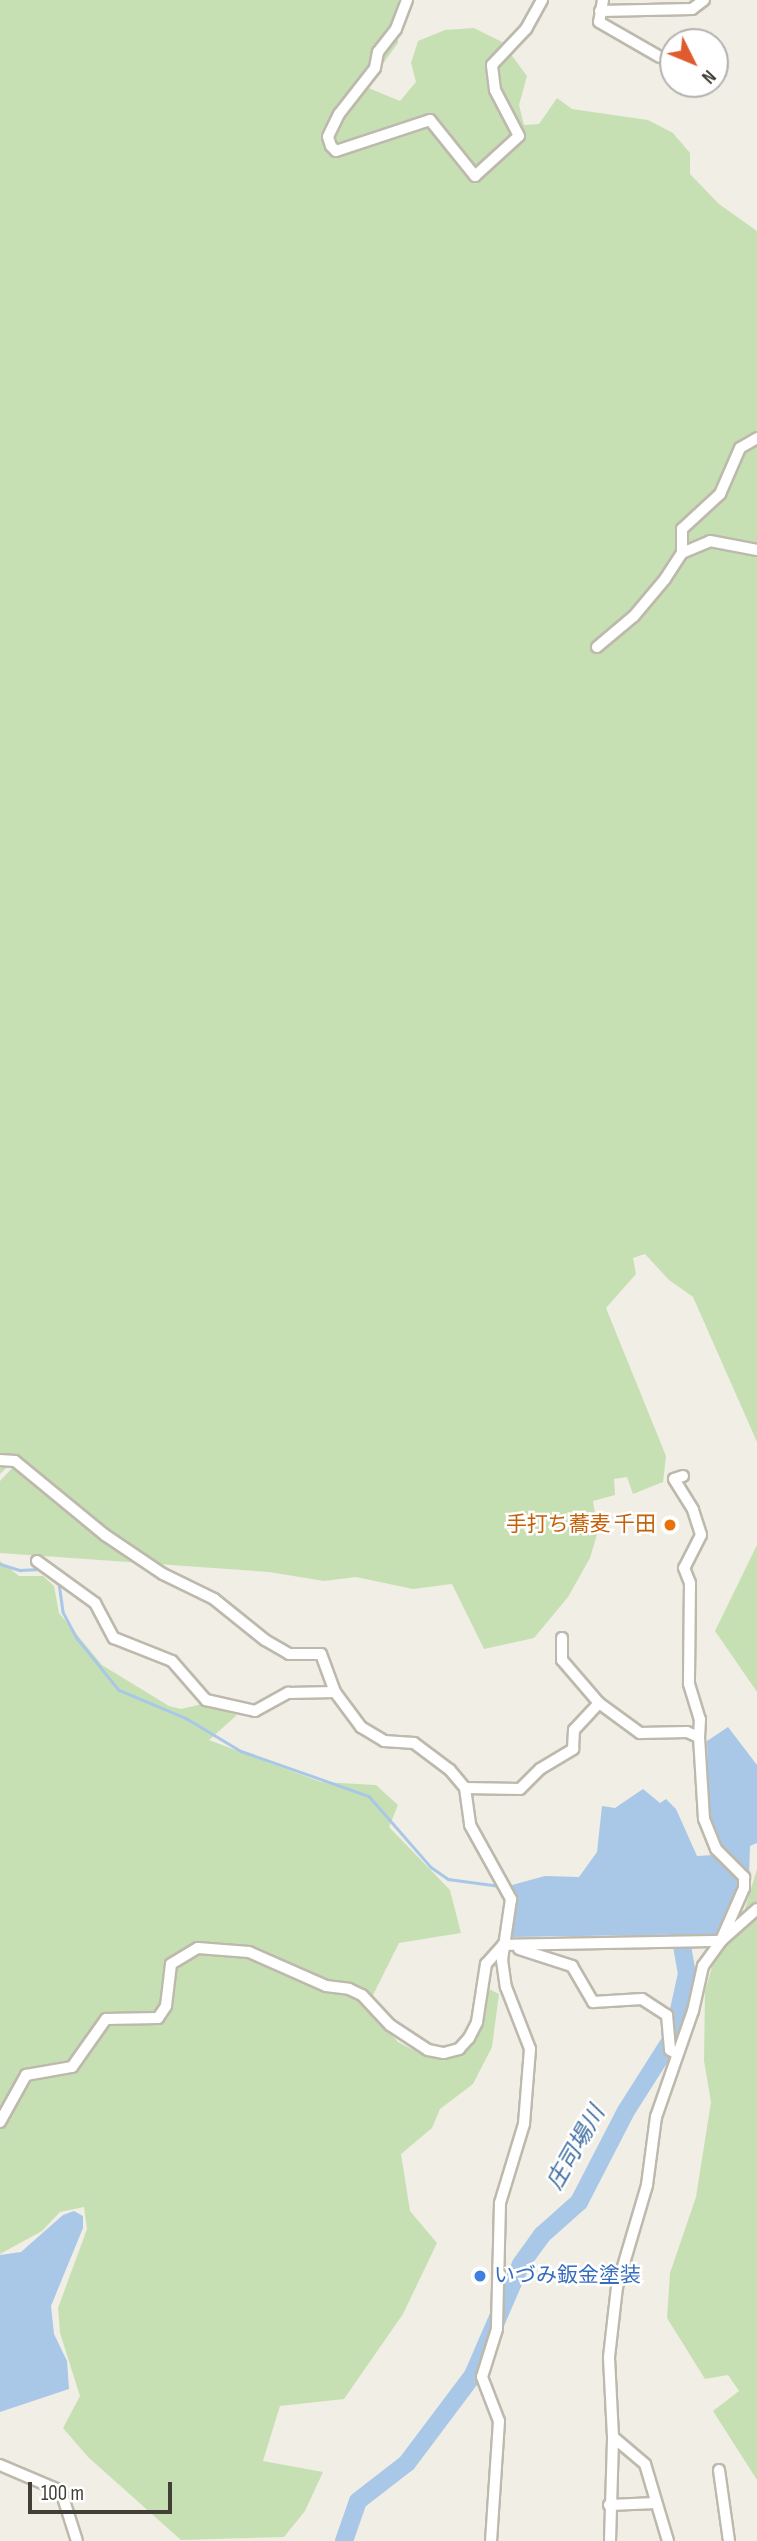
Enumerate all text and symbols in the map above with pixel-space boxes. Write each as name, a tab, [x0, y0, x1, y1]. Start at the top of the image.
north arrow	[659, 28, 729, 98]
text: N	[696, 65, 720, 88]
place label: 手打ち蕎麦 千田	[506, 1512, 656, 1538]
marker: 手打ち蕎麦 千田	[662, 1517, 678, 1533]
water label: 庄司場川	[541, 2101, 611, 2195]
place label: いづみ鈑金塗装	[494, 2263, 641, 2289]
marker: いづみ鈑金塗装	[472, 2268, 488, 2284]
scale bar	[32, 2468, 175, 2512]
text: 100 m	[41, 2481, 84, 2506]

